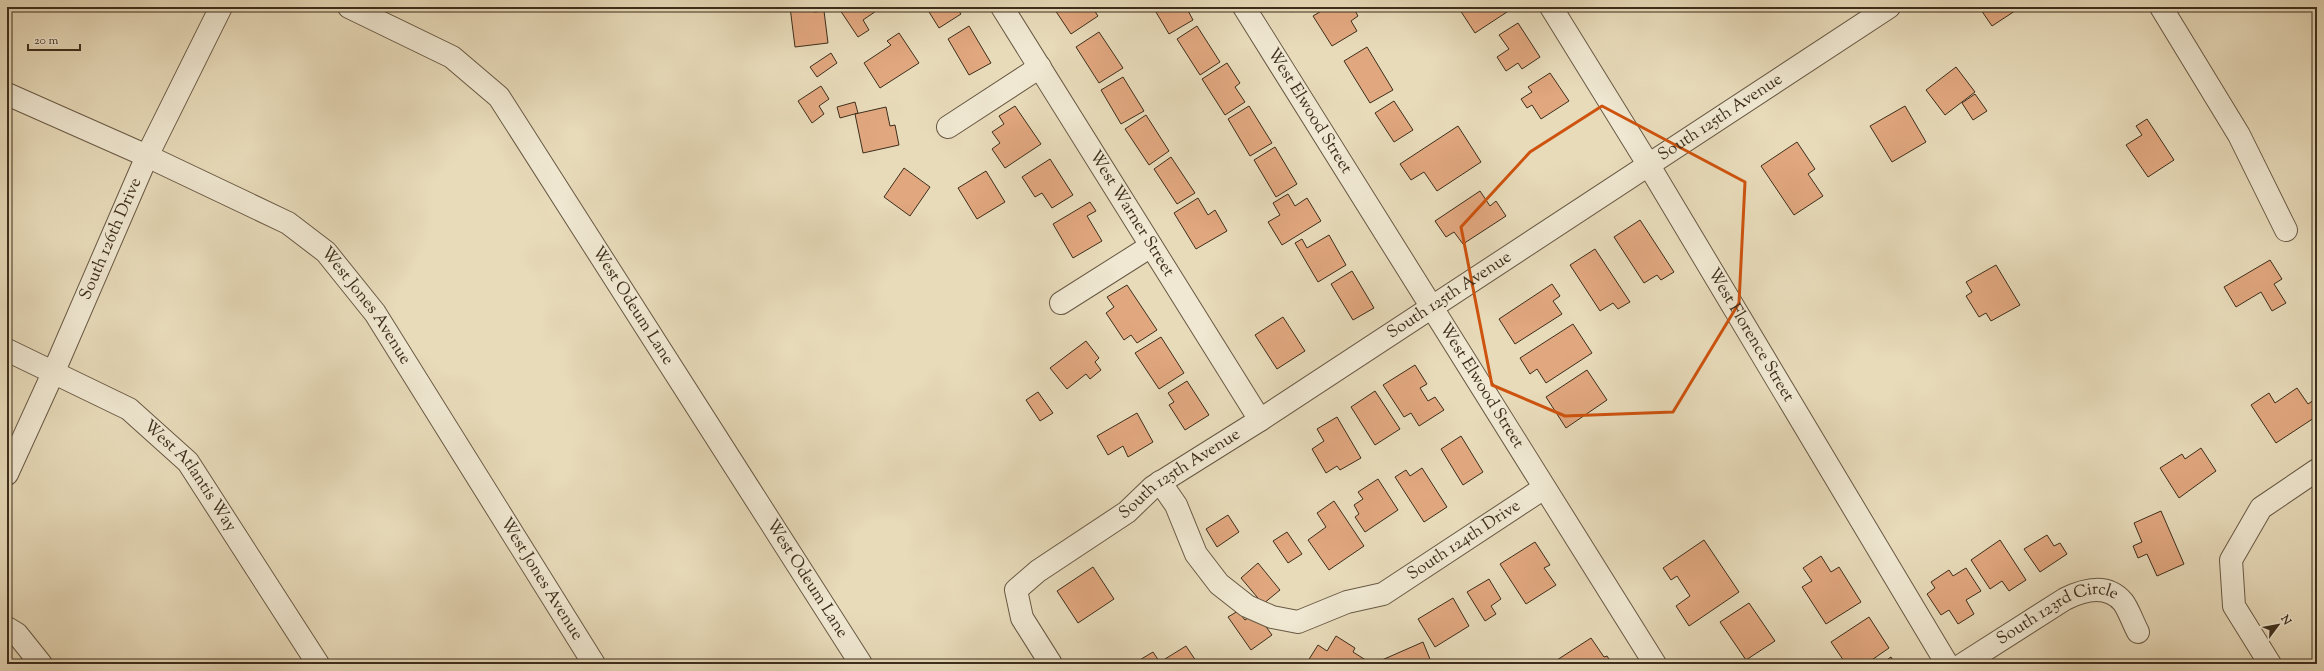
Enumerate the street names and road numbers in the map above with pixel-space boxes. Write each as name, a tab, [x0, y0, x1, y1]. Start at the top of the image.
street label: West Elwood Street	[1261, 44, 1358, 179]
street label: South 125th Avenue	[1653, 68, 1787, 167]
street label: West Warner Street	[1083, 146, 1180, 282]
street label: South 126th Drive	[74, 174, 148, 304]
street label: West Jones Avenue	[315, 242, 416, 369]
street label: West Odeum Lane	[585, 242, 679, 370]
street label: South 125th Avenue	[1383, 246, 1517, 345]
street label: West Florence Street	[1701, 264, 1800, 407]
street label: West Elwood Street	[1433, 318, 1530, 454]
street label: West Atlantis Way	[138, 415, 242, 537]
street label: South 125th Avenue	[1114, 423, 1245, 526]
street label: South 124th Drive	[1403, 494, 1526, 587]
street label: West Jones Avenue	[494, 513, 588, 645]
street label: West Odeum Lane	[760, 515, 854, 643]
street label: South 123rd Circle	[1992, 578, 2123, 651]

